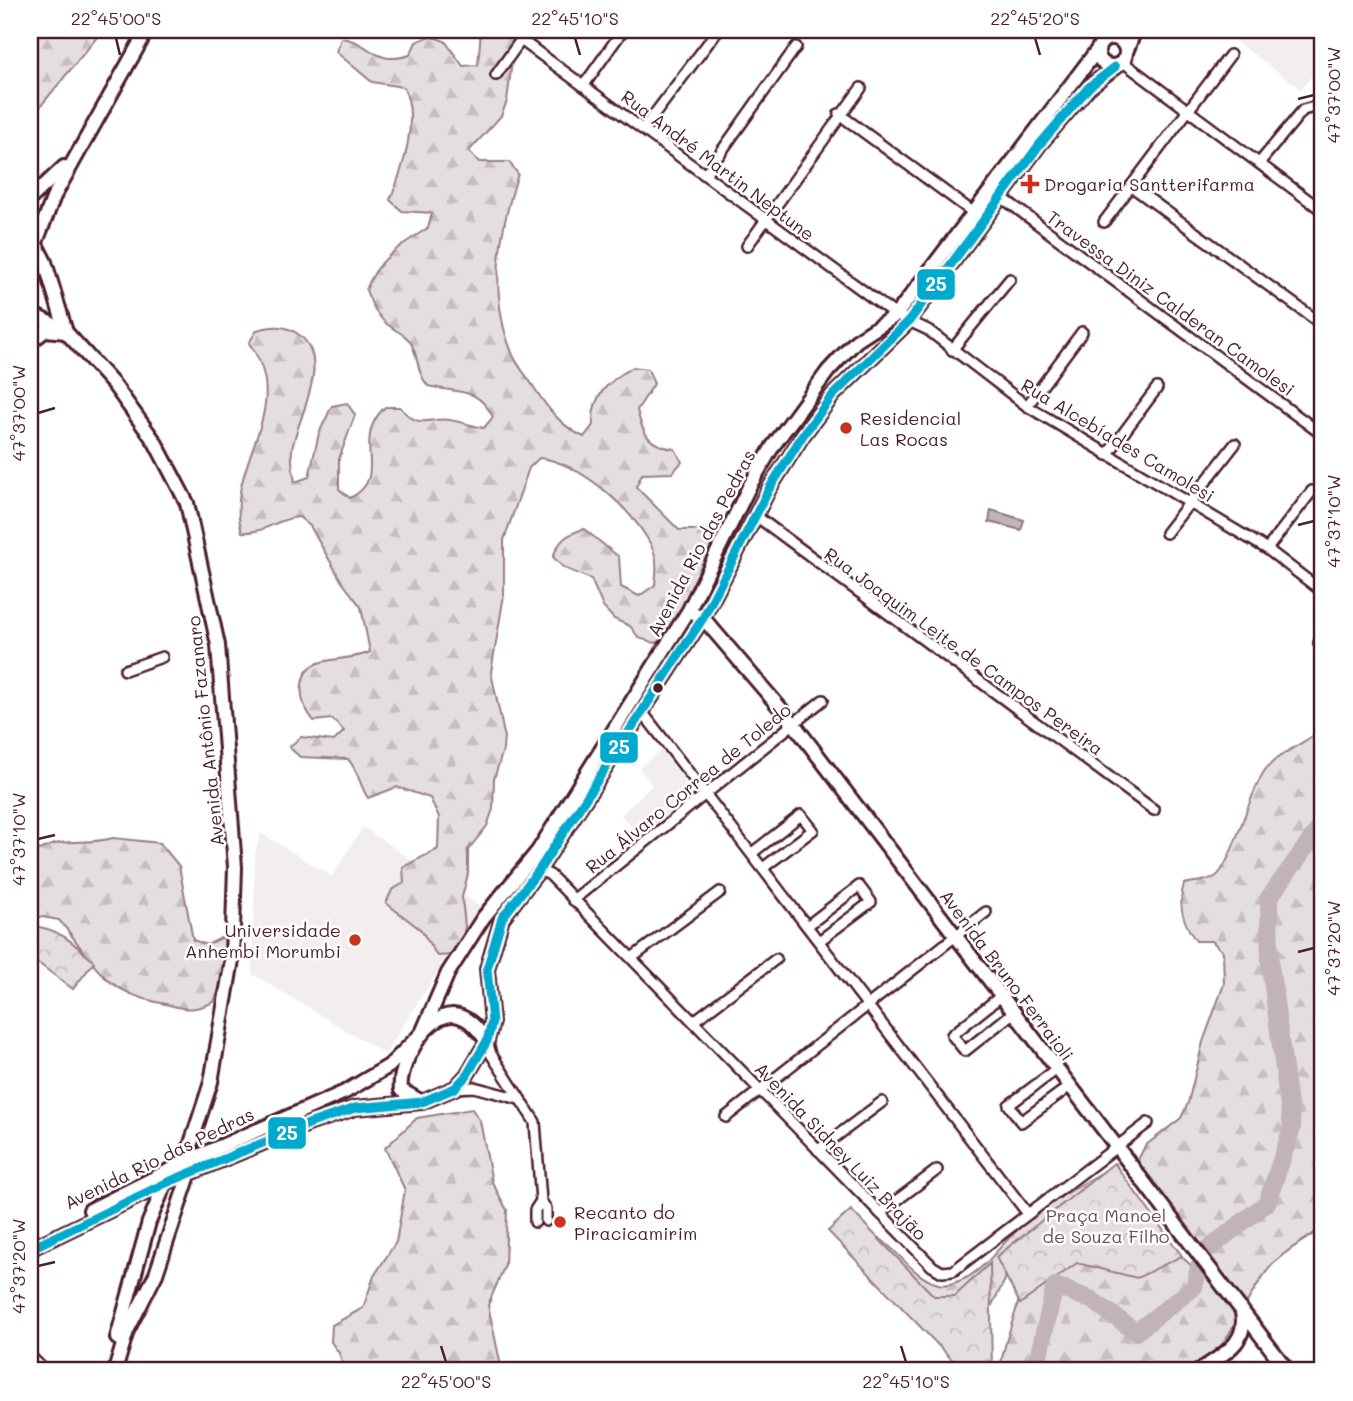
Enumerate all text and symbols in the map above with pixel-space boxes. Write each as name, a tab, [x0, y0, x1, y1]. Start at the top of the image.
text: 22°45'00"S	[71, 6, 161, 30]
text: 22°45'10"S	[531, 6, 619, 30]
text: 22°45'20"S	[990, 6, 1080, 30]
text: 47°37'00"W	[1321, 47, 1345, 143]
street label: Rua André Martin Neptune	[616, 84, 820, 246]
place label: Drogaria Santterifarma	[1044, 172, 1255, 196]
marker: Drogaria Santterifarma	[1022, 176, 1038, 192]
street label: Travessa Diniz Calderan Camolesi	[1042, 205, 1300, 401]
line badge: 25	[916, 268, 956, 301]
text: 25	[925, 271, 947, 296]
text: 47°37'00"W	[6, 365, 30, 461]
street label: Rua Alcebíades Camolesi	[1017, 373, 1219, 507]
place label: Residencial Las Rocas	[860, 406, 961, 451]
marker: Residencial Las Rocas	[838, 420, 854, 436]
street label: Avenida Rio das Pedras	[641, 445, 761, 641]
text: 47°37'10"W	[1321, 474, 1345, 568]
street label: Rua Joaquim Leite de Campos Pereira	[820, 542, 1108, 760]
street label: Avenida Antônio Fazanaro	[181, 614, 229, 847]
unlabelled marker	[651, 681, 665, 695]
street label: Rua Álvaro Correa de Toledo	[580, 697, 796, 879]
line badge: 25	[599, 731, 639, 764]
text: 25	[608, 734, 630, 759]
text: 47°37'10"W	[6, 792, 30, 886]
street label: Avenida Bruno Ferraioli	[935, 885, 1079, 1065]
text: 47°37'20"W	[1321, 900, 1345, 996]
place label: Universidade Anhembi Morumbi	[185, 918, 341, 963]
marker: Universidade Anhembi Morumbi	[347, 932, 363, 948]
street label: Avenida Sidney Luiz Brajão	[750, 1057, 933, 1245]
street label: Avenida Rio das Pedras	[60, 1102, 258, 1214]
line badge: 25	[267, 1116, 307, 1150]
text: 25	[276, 1120, 298, 1145]
place label: Recanto do Piracicamirim	[574, 1200, 697, 1245]
park label: Praça Manoel de Souza Filho	[1043, 1203, 1170, 1248]
marker: Recanto do Piracicamirim	[552, 1214, 568, 1230]
text: 47°37'20"W	[6, 1218, 30, 1314]
text: 22°45'00"S	[401, 1369, 491, 1393]
text: 22°45'10"S	[862, 1369, 950, 1393]

